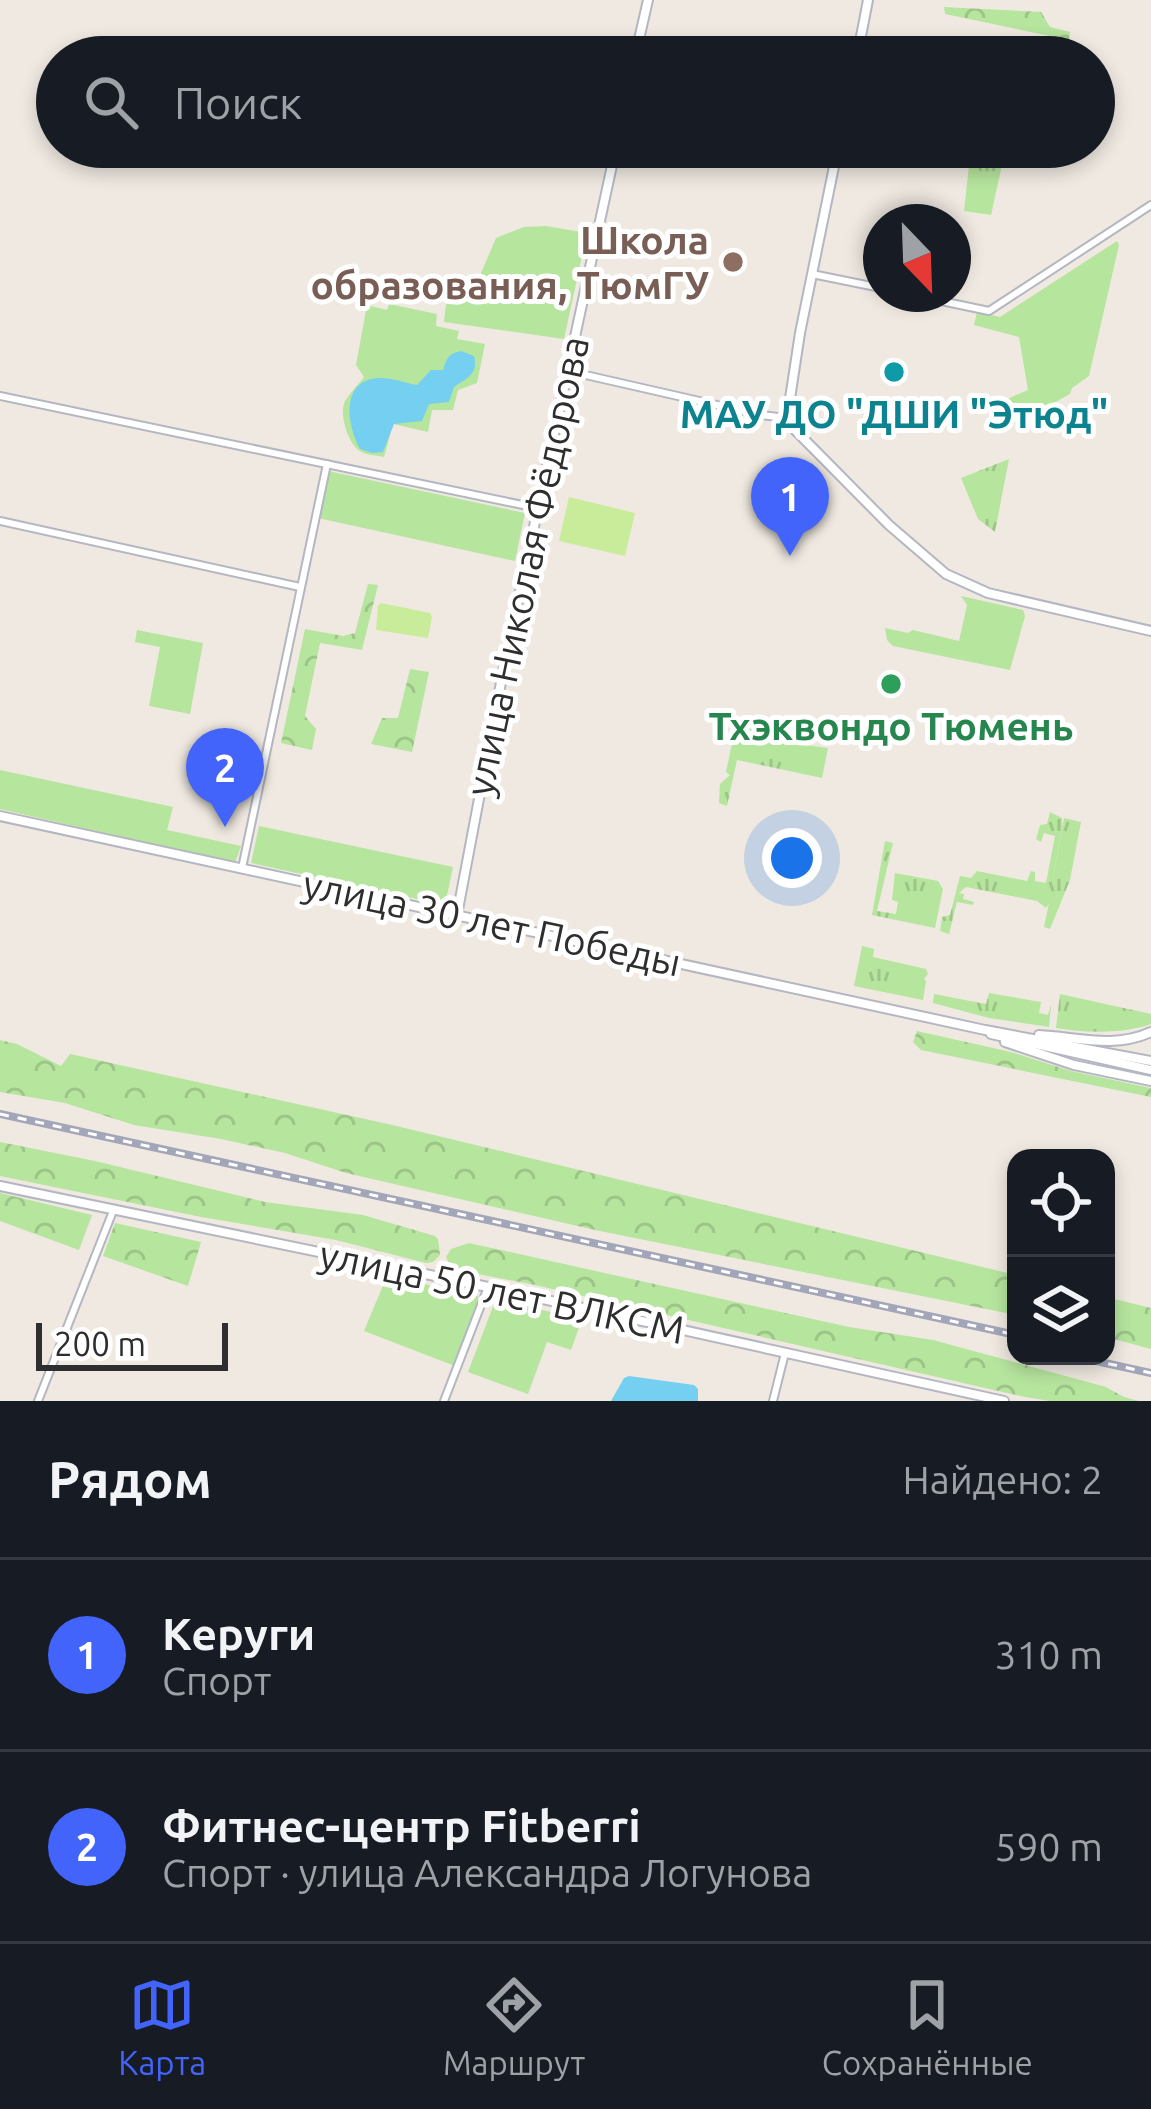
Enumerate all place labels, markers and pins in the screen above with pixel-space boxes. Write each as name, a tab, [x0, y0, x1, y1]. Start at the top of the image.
place label: Школа образования, ТюмГУ	[311, 218, 709, 306]
marker: Школа образования, ТюмГУ	[720, 249, 746, 275]
marker: МАУ ДО "ДШИ "Этюд"	[881, 359, 907, 385]
place label: МАУ ДО "ДШИ "Этюд"	[680, 392, 1108, 435]
pin: 1	[751, 457, 829, 556]
marker: Тхэквондо Тюмень	[878, 671, 904, 697]
place label: Тхэквондо Тюмень	[709, 704, 1073, 747]
pin: 2	[186, 728, 264, 827]

